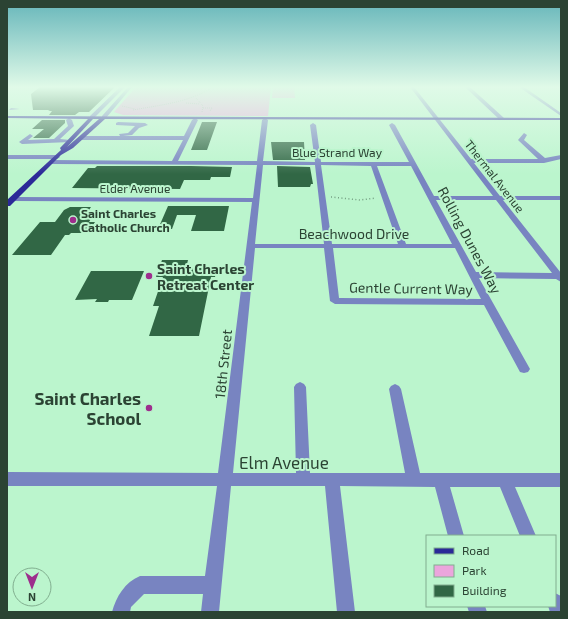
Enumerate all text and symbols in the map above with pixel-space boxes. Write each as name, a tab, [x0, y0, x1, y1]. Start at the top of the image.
street label: Thermal Avenue	[462, 137, 528, 215]
street label: Blue Strand Way	[292, 145, 383, 159]
street label: Elder Avenue	[100, 181, 170, 195]
street label: Rolling Dunes Way	[435, 184, 506, 297]
place label: Saint Charles Catholic Church	[81, 206, 170, 234]
marker: Saint Charles Catholic Church	[68, 215, 78, 225]
street label: Beachwood Drive	[299, 225, 409, 242]
place label: Saint Charles Retreat Center	[157, 260, 254, 293]
marker: Saint Charles Retreat Center	[144, 271, 154, 281]
street label: Gentle Current Way	[349, 278, 474, 298]
street label: 18th Street	[211, 329, 235, 399]
place label: Saint Charles School	[34, 388, 141, 428]
marker: Saint Charles School	[144, 403, 154, 413]
street label: Elm Avenue	[239, 452, 329, 472]
legend	[426, 535, 556, 607]
text: Road	[462, 543, 490, 557]
text: Park	[462, 563, 487, 577]
north arrow	[12, 567, 52, 607]
text: Building	[462, 583, 507, 597]
text: N	[28, 591, 36, 604]

